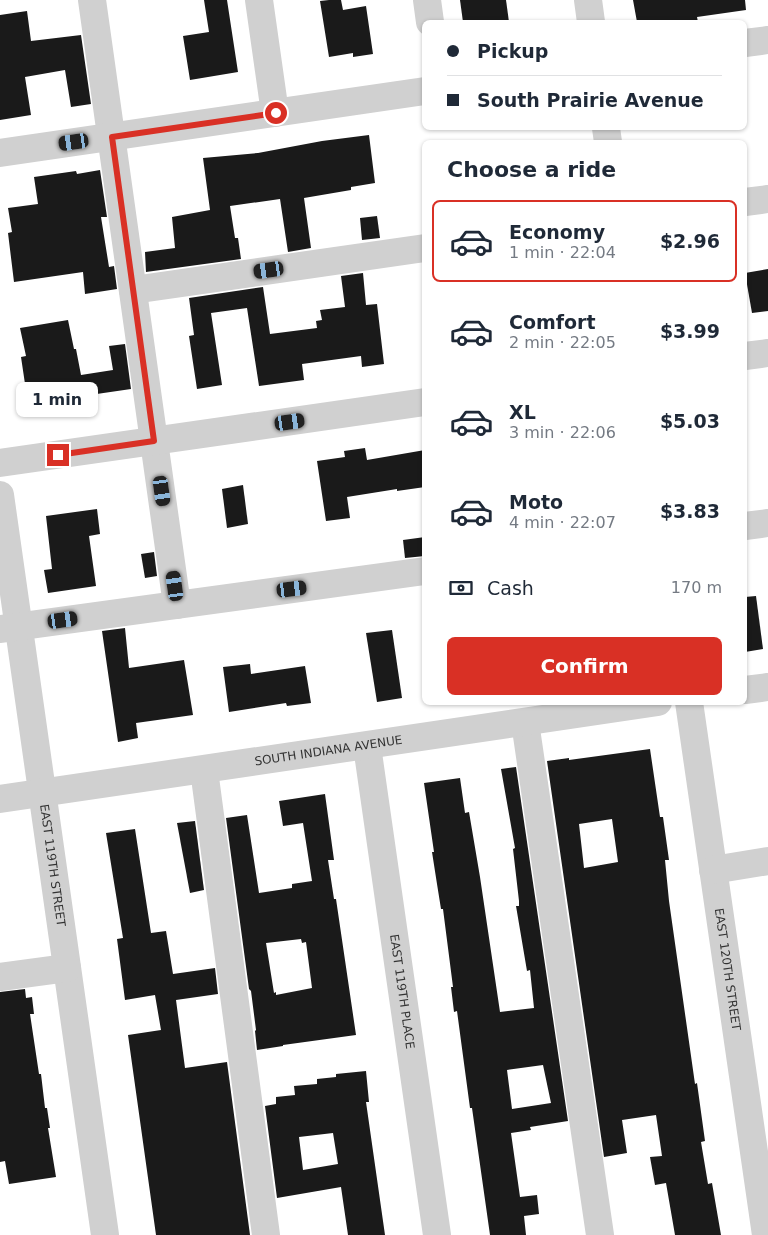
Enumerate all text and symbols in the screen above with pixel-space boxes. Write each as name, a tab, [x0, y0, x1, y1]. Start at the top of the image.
text: Pickup	[477, 40, 548, 62]
text: South Prairie Avenue	[477, 89, 704, 111]
route start	[265, 102, 287, 124]
car	[58, 132, 89, 152]
text: Choose a ride	[447, 157, 616, 182]
icon: car	[449, 219, 494, 264]
text: Economy	[509, 221, 605, 243]
text: $2.96	[660, 230, 720, 252]
text: 1 min · 22:04	[509, 243, 616, 262]
car	[253, 260, 284, 280]
icon: car	[449, 309, 494, 354]
text: Comfort	[509, 311, 596, 333]
text: $3.99	[660, 320, 720, 342]
text: 2 min · 22:05	[509, 333, 616, 352]
callout: 1 min	[17, 382, 99, 418]
text: 1 min	[32, 390, 82, 409]
icon: car	[449, 399, 494, 444]
text: XL	[509, 401, 536, 423]
text: $5.03	[660, 410, 720, 432]
car	[274, 412, 305, 432]
text: 3 min · 22:06	[509, 423, 616, 442]
route end	[47, 444, 69, 466]
car	[152, 475, 171, 507]
icon: car	[449, 489, 494, 534]
text: Moto	[509, 491, 563, 513]
text: $3.83	[660, 500, 720, 522]
text: 4 min · 22:07	[509, 513, 616, 532]
car	[165, 570, 184, 602]
icon: cash	[447, 574, 475, 602]
text: Cash	[487, 577, 534, 599]
text: 170 m	[671, 578, 722, 597]
car	[276, 580, 307, 598]
car	[47, 610, 78, 630]
button: Confirm	[447, 637, 722, 695]
street label: SOUTH INDIANA AVENUE	[254, 733, 403, 768]
street label: EAST 119TH STREET	[37, 803, 68, 928]
street label: EAST 120TH STREET	[712, 907, 743, 1032]
street label: EAST 119TH PLACE	[387, 933, 417, 1050]

